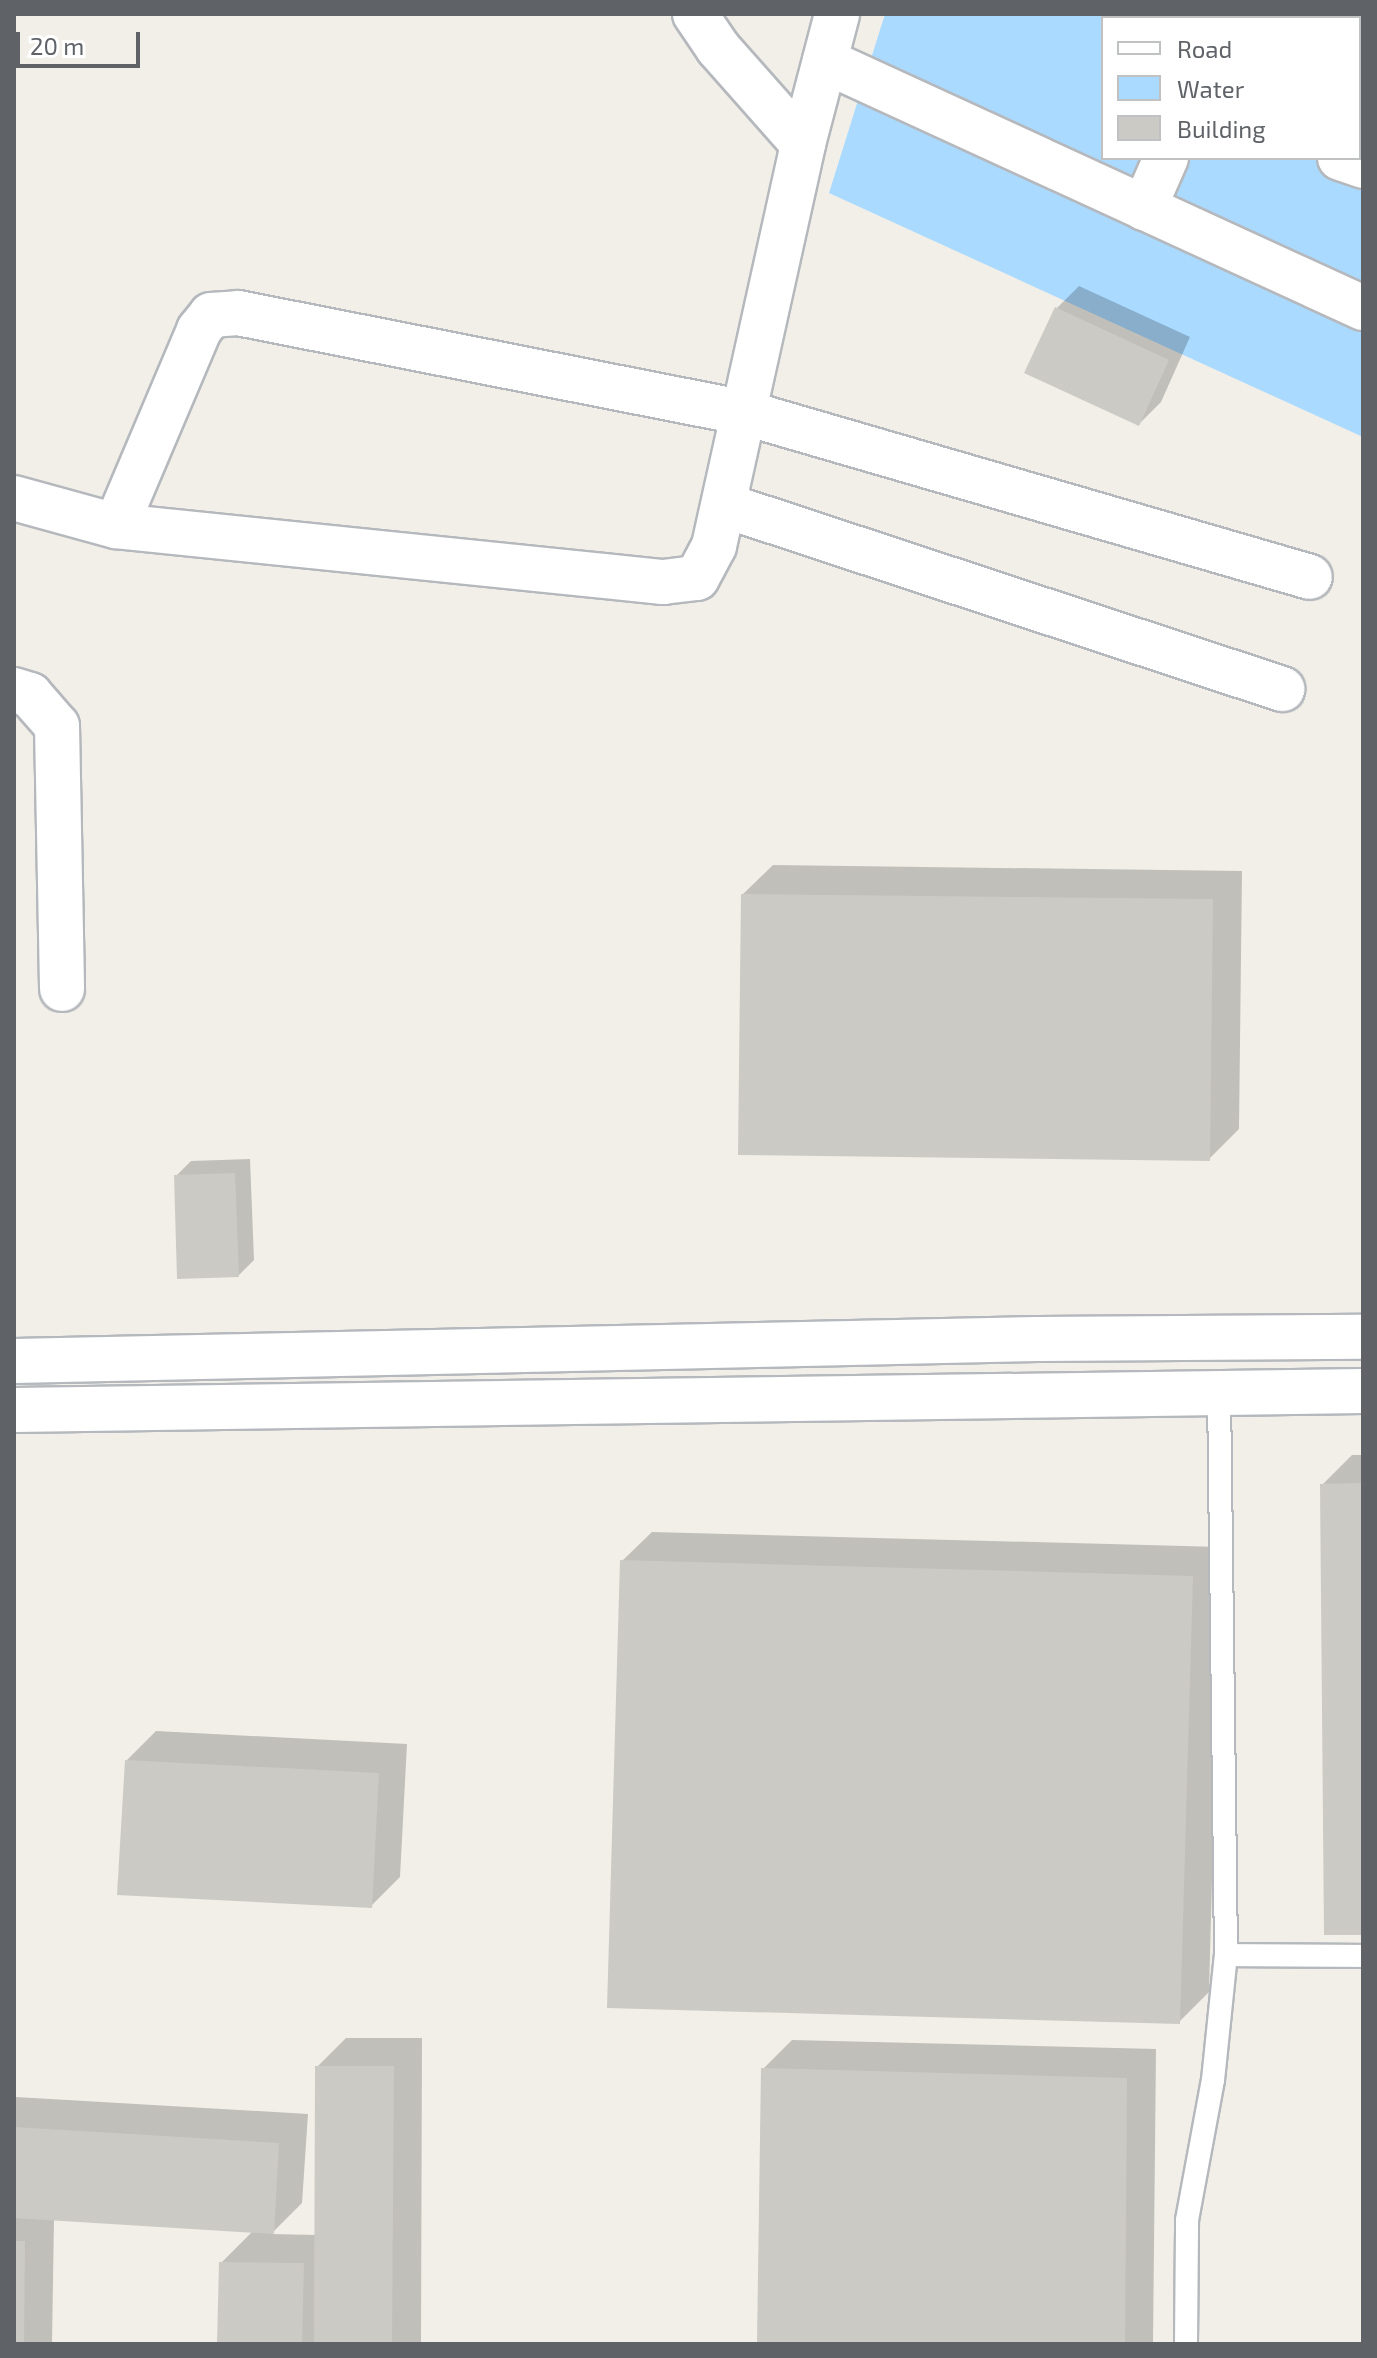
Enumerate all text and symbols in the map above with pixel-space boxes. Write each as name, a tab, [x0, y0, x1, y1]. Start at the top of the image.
scale bar	[20, 16, 144, 66]
legend	[1101, 16, 1361, 160]
text: 20 m	[30, 31, 84, 60]
text: Road	[1177, 34, 1232, 63]
text: Water	[1177, 74, 1244, 103]
text: Building	[1177, 114, 1266, 143]

